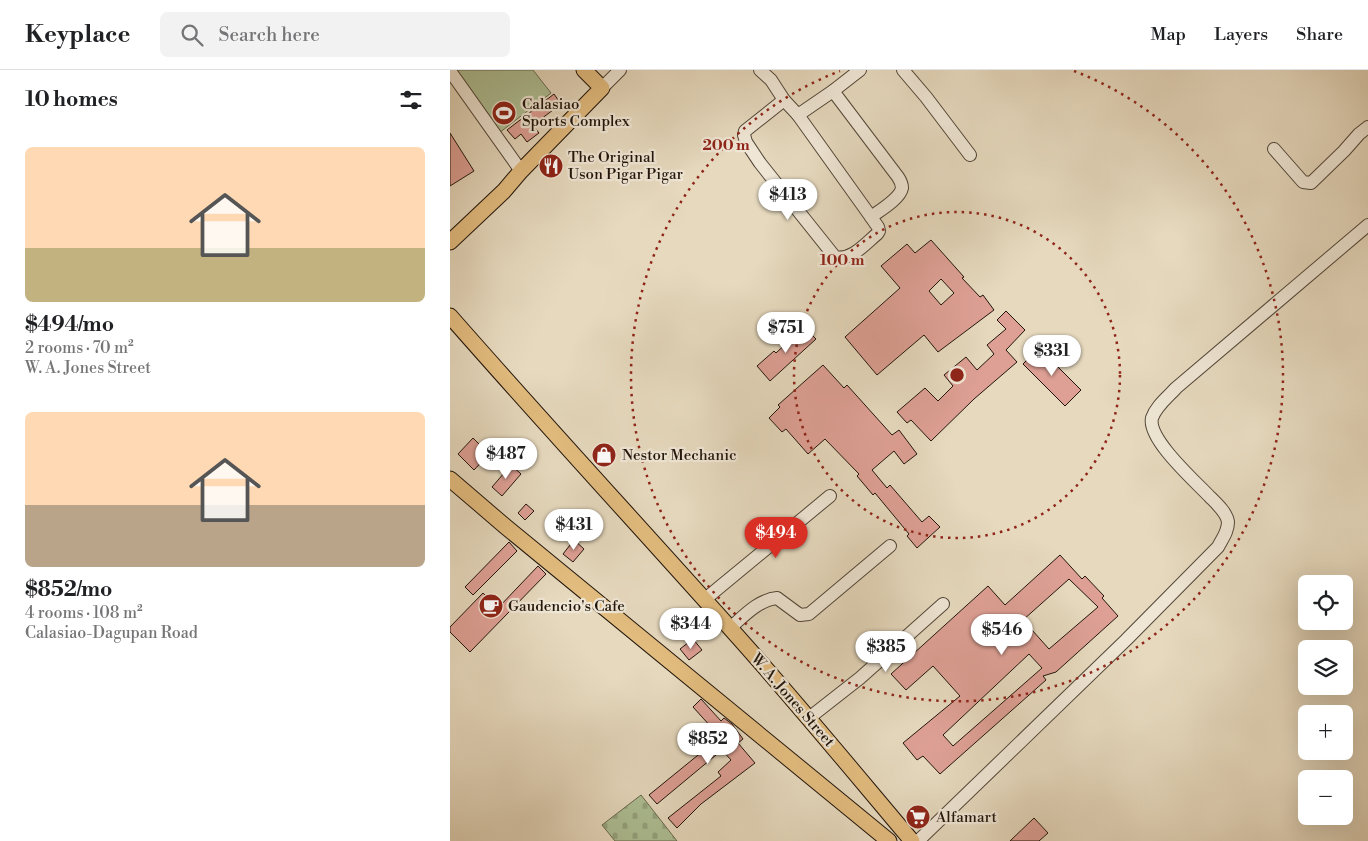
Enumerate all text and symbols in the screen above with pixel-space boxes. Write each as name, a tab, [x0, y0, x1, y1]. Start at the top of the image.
search box	[160, 12, 510, 57]
text: Keyplace	[25, 20, 130, 50]
icon: search	[178, 21, 206, 49]
text: Search here	[218, 23, 320, 47]
text: Map	[1151, 23, 1186, 46]
text: Layers	[1214, 23, 1268, 46]
text: Share	[1296, 23, 1343, 46]
icon: filters	[397, 86, 425, 114]
text: 10 homes	[25, 87, 118, 113]
place label: Calasiao Sports Complex	[522, 95, 630, 131]
sports icon: Calasiao Sports Complex	[491, 100, 517, 126]
text: 200 m	[702, 136, 750, 155]
place label: The Original Uson Pigar Pigar	[568, 148, 684, 184]
restaurant icon: The Original Uson Pigar Pigar	[538, 153, 564, 179]
pin: $413	[758, 178, 818, 221]
icon: home	[180, 180, 270, 270]
text: $413	[769, 185, 807, 205]
text: 100 m	[820, 251, 865, 270]
text: $494/mo	[25, 312, 114, 338]
pin: $751	[756, 312, 816, 354]
text: $751	[768, 318, 804, 338]
pin: $331	[1022, 334, 1082, 377]
text: 2 rooms · 70 m²	[25, 338, 134, 358]
text: $331	[1034, 341, 1070, 361]
text: W. A. Jones Street	[25, 358, 151, 378]
centre of rings	[948, 366, 966, 384]
pin: $487	[476, 438, 536, 480]
shop icon: Nestor Mechanic	[591, 442, 617, 468]
text: $487	[486, 444, 526, 464]
icon: home	[180, 445, 270, 535]
place label: Nestor Mechanic	[622, 446, 737, 465]
pin: $431	[544, 508, 604, 551]
text: $431	[555, 515, 593, 535]
pin: $494	[746, 516, 806, 559]
text: $494	[756, 523, 796, 543]
map controls	[1298, 575, 1353, 825]
button: locate	[1298, 575, 1353, 630]
text: $852/mo	[25, 577, 112, 603]
cafe icon: Gaudencio's Cafe	[478, 593, 504, 619]
place label: Gaudencio's Cafe	[508, 597, 625, 616]
text: 4 rooms · 108 m²	[25, 603, 143, 623]
pin: $344	[661, 608, 721, 650]
text: $344	[670, 614, 712, 634]
pin: $546	[972, 614, 1032, 656]
text: $546	[982, 620, 1022, 640]
text: Calasiao-Dagupan Road	[25, 623, 198, 643]
pin: $385	[856, 630, 916, 673]
text: $385	[866, 637, 906, 657]
button: layers	[1298, 640, 1353, 695]
street label: W. A. Jones Street	[746, 649, 839, 752]
button: +	[1298, 705, 1353, 760]
pin: $852	[678, 722, 738, 765]
text: $852	[688, 729, 728, 749]
button: −	[1298, 770, 1353, 825]
supermarket icon: Alfamart	[905, 804, 931, 830]
place label: Alfamart	[935, 808, 997, 827]

